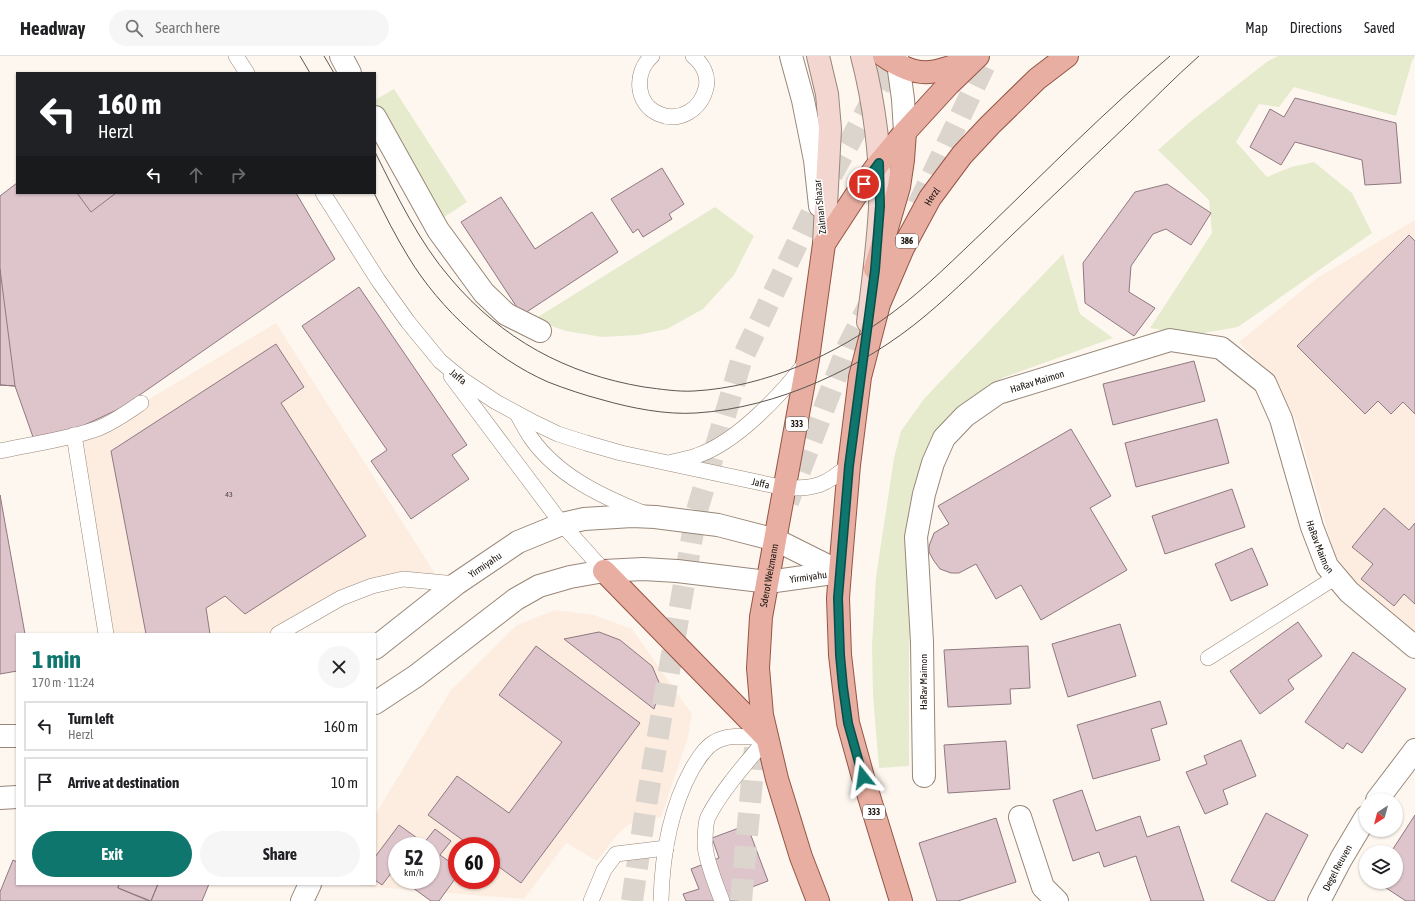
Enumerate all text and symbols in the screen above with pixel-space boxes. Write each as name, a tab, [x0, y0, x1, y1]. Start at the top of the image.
search box	[109, 10, 389, 46]
text: Headway	[20, 17, 85, 39]
icon: search	[123, 17, 145, 39]
text: Search here	[155, 19, 220, 36]
text: Map	[1245, 20, 1268, 36]
text: Directions	[1290, 20, 1342, 36]
text: Saved	[1364, 20, 1395, 36]
icon: left	[32, 88, 84, 140]
text: 160 m	[98, 88, 161, 120]
text: Herzl	[98, 121, 133, 142]
icon: left	[143, 164, 165, 186]
icon: ahead	[185, 164, 207, 186]
icon: right	[227, 164, 249, 186]
pin	[847, 167, 881, 201]
icon: arrive	[853, 173, 875, 195]
street label: Zalman Shazar	[812, 178, 828, 235]
street label: Herzl	[922, 185, 942, 207]
road number: 386	[896, 234, 918, 248]
street label: Jaffa	[448, 366, 469, 387]
street label: HaRav Maimon	[1009, 367, 1066, 394]
road number: 333	[786, 417, 808, 431]
street label: Jaffa	[751, 476, 771, 490]
house number: 43	[225, 490, 233, 499]
street label: HaRav Maimon	[1305, 519, 1336, 575]
street label: Sderot Weizmann	[757, 543, 780, 608]
street label: Yirmiyahu	[466, 549, 503, 580]
street label: Yirmiyahu	[789, 568, 828, 584]
text: 1 min	[32, 646, 81, 673]
button: close	[318, 646, 360, 688]
street label: HaRav Maimon	[918, 654, 929, 710]
text: 170 m · 11:24	[32, 675, 95, 690]
text: Turn left	[68, 710, 114, 727]
icon: left	[34, 715, 56, 737]
text: 160 m	[324, 718, 358, 735]
text: Herzl	[68, 727, 93, 742]
position arrow	[842, 756, 884, 798]
icon: arrive	[34, 771, 56, 793]
text: Arrive at destination	[68, 774, 179, 791]
text: 10 m	[331, 774, 358, 791]
north arrow	[1359, 793, 1403, 837]
map controls	[1359, 793, 1403, 889]
road number: 333	[863, 805, 885, 819]
button: Exit	[32, 831, 192, 877]
button: Share	[200, 831, 360, 877]
speed limit sign: 60	[448, 837, 500, 889]
street label: Degel Reuven	[1320, 842, 1354, 892]
button: layers	[1359, 845, 1403, 889]
text: 52	[405, 846, 423, 869]
text: km/h	[404, 867, 424, 878]

